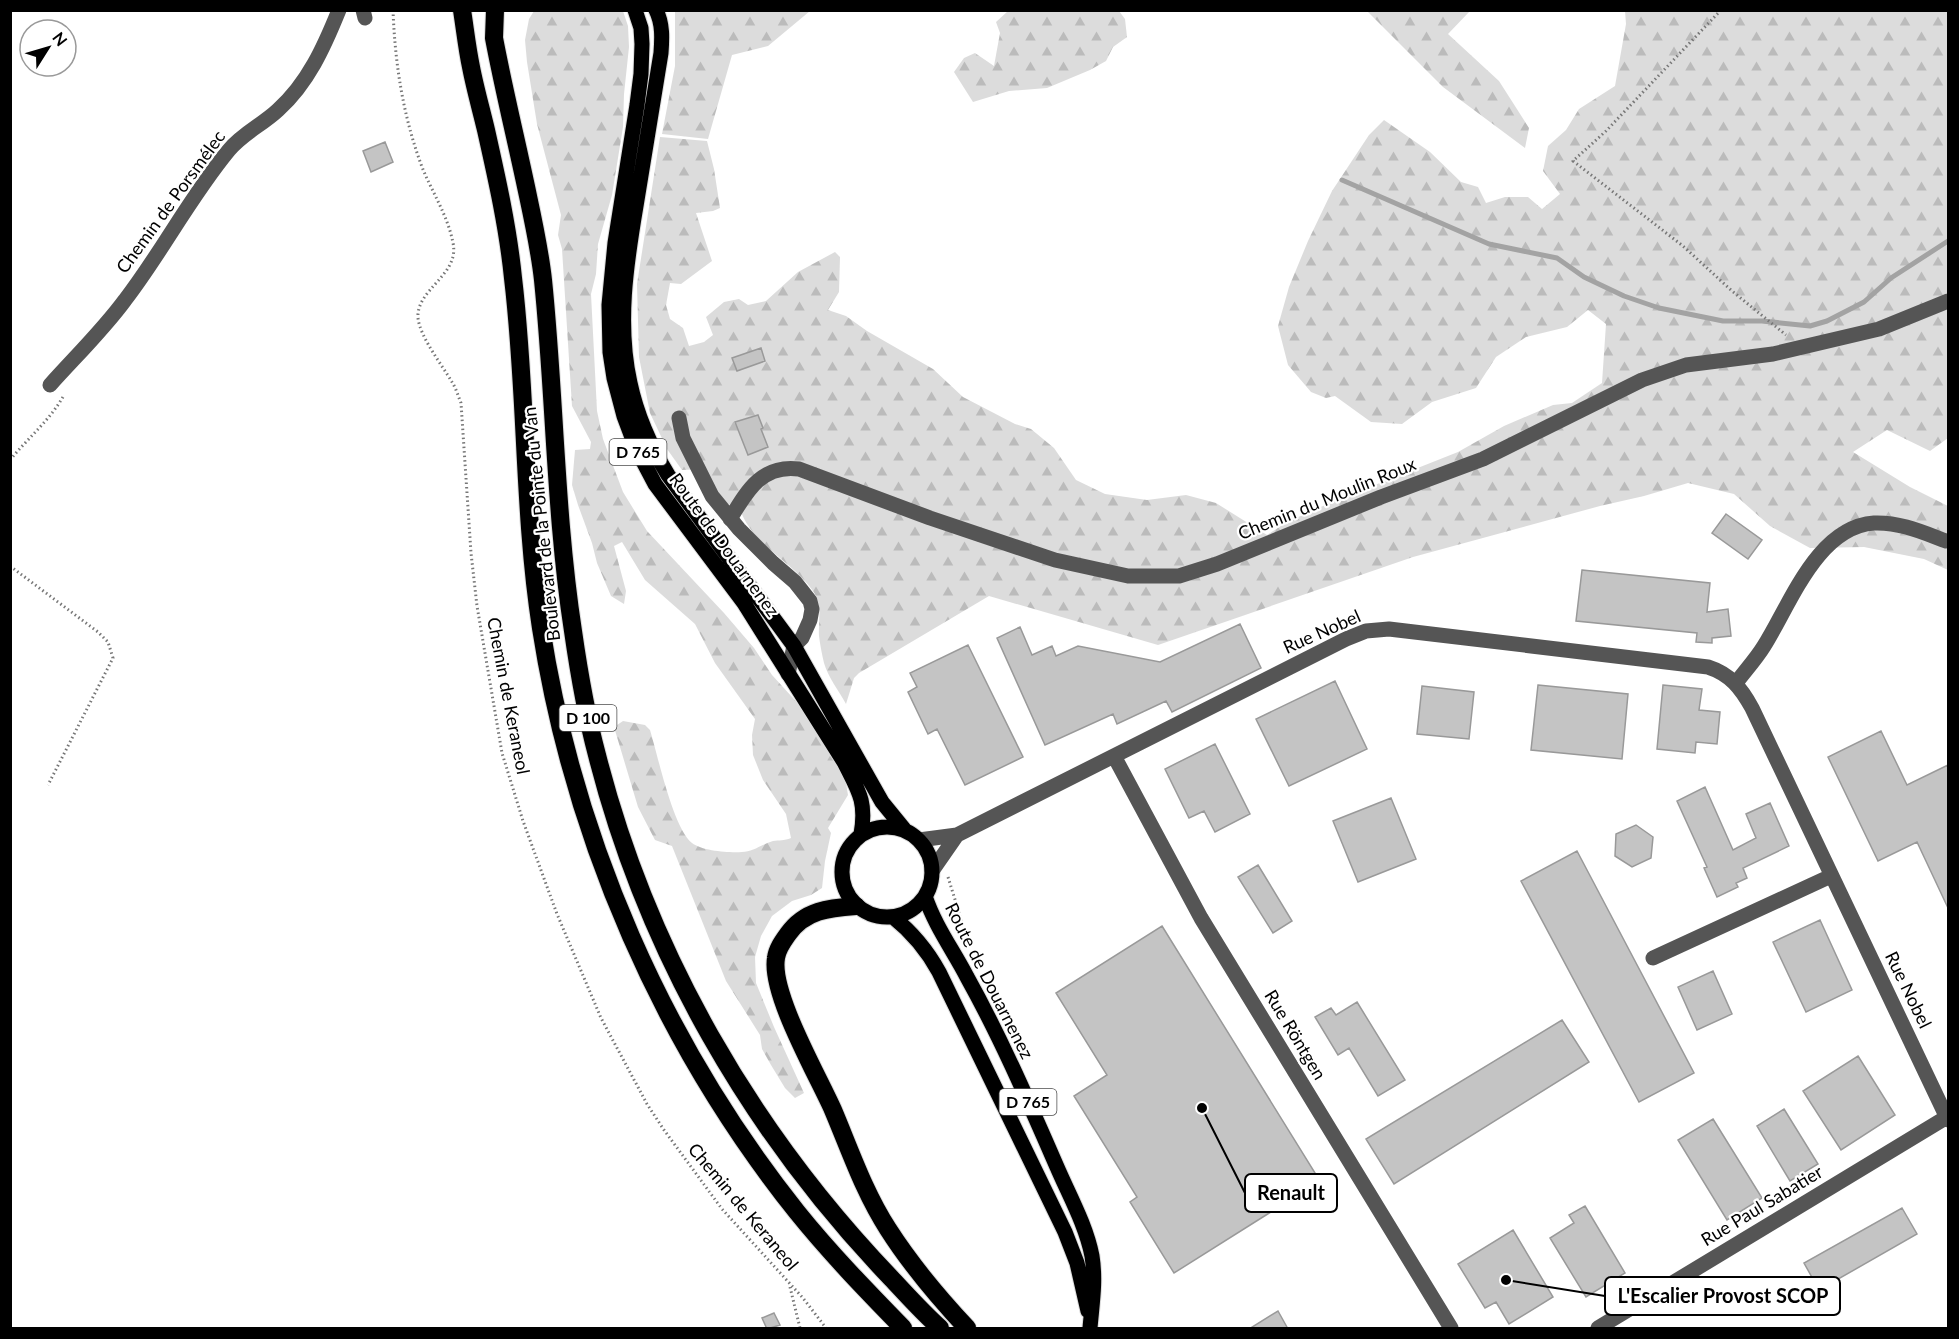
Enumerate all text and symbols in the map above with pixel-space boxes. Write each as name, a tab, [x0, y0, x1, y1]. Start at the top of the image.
north arrow	[18, 18, 78, 78]
text: N	[49, 28, 72, 49]
street label: Chemin de Porsmélec	[111, 125, 230, 277]
street label: Boulevard de la Pointe du Van	[518, 406, 564, 642]
road number: D 765	[610, 439, 666, 465]
street label: Chemin du Moulin Roux	[1234, 452, 1419, 544]
street label: Route de Douarnenez	[665, 468, 784, 621]
street label: Rue Nobel	[1279, 604, 1364, 658]
street label: Chemin de Keraneol	[483, 615, 535, 776]
road number: D 100	[560, 705, 616, 731]
street label: Route de Douarnenez	[941, 899, 1039, 1062]
street label: Rue Nobel	[1881, 948, 1937, 1031]
street label: Rue Röntgen	[1260, 985, 1331, 1083]
road number: D 765	[1000, 1089, 1056, 1115]
street label: Chemin de Keraneol	[684, 1138, 804, 1275]
street label: Rue Paul Sabatier	[1697, 1160, 1827, 1250]
callout: Renault	[1245, 1174, 1337, 1212]
text: Renault	[1257, 1180, 1326, 1204]
callout: L'Escalier Provost SCOP	[1605, 1277, 1840, 1315]
text: L'Escalier Provost SCOP	[1618, 1283, 1829, 1307]

